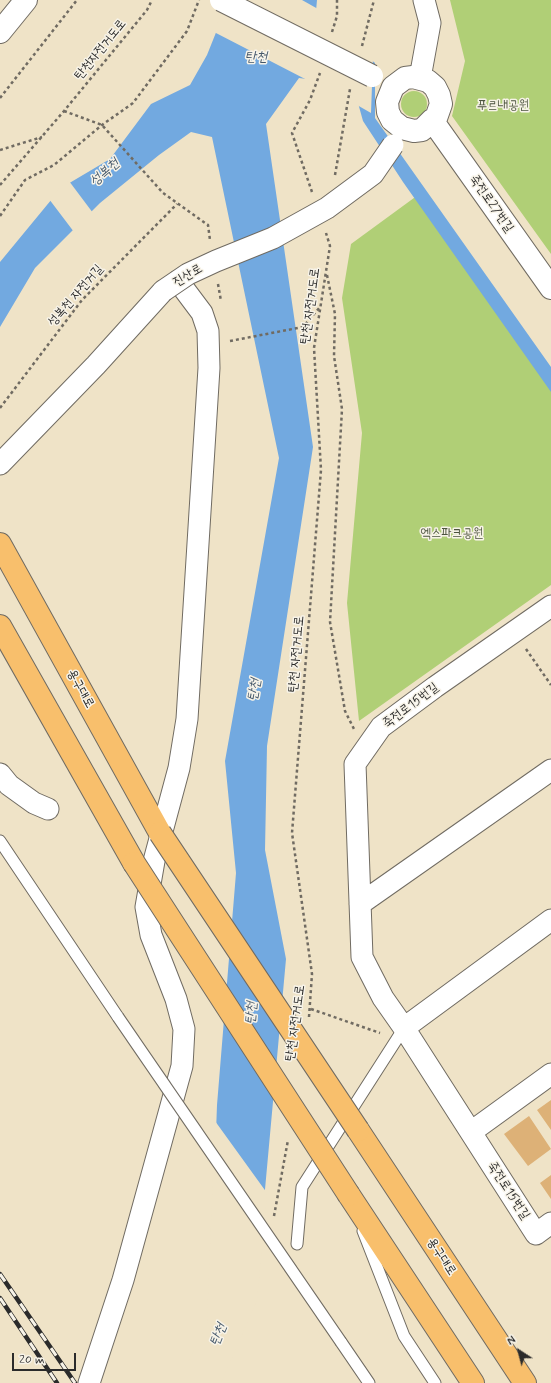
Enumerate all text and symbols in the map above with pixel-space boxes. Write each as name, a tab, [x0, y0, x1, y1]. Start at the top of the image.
street label: 탄천자전거도로	[72, 17, 130, 83]
water label: 탄천	[245, 50, 267, 66]
park label: 푸르내공원	[477, 98, 529, 114]
water label: 성복천	[87, 156, 123, 190]
street label: 죽전로27번길	[466, 172, 516, 236]
street label: 진산로	[171, 261, 205, 291]
street label: 성복천 자전거길	[45, 262, 107, 330]
street label: 탄천 자전거도로	[298, 267, 324, 345]
park label: 엑스파크공원	[421, 526, 483, 542]
street label: 탄천 자전거도로	[286, 615, 308, 693]
street label: 용구대로	[63, 667, 97, 711]
water label: 탄천	[245, 677, 265, 703]
street label: 죽전로15번길	[380, 680, 442, 732]
street label: 탄천 자전거도로	[283, 984, 309, 1062]
water label: 탄천	[243, 1001, 261, 1025]
street label: 죽전로15번길	[484, 1159, 532, 1223]
street label: 용구대로	[423, 1235, 459, 1279]
water label: 탄천	[207, 1321, 231, 1349]
north arrow	[499, 1331, 539, 1371]
text: N	[505, 1333, 519, 1349]
scale bar	[14, 1345, 78, 1371]
text: 20 m	[19, 1352, 45, 1368]

